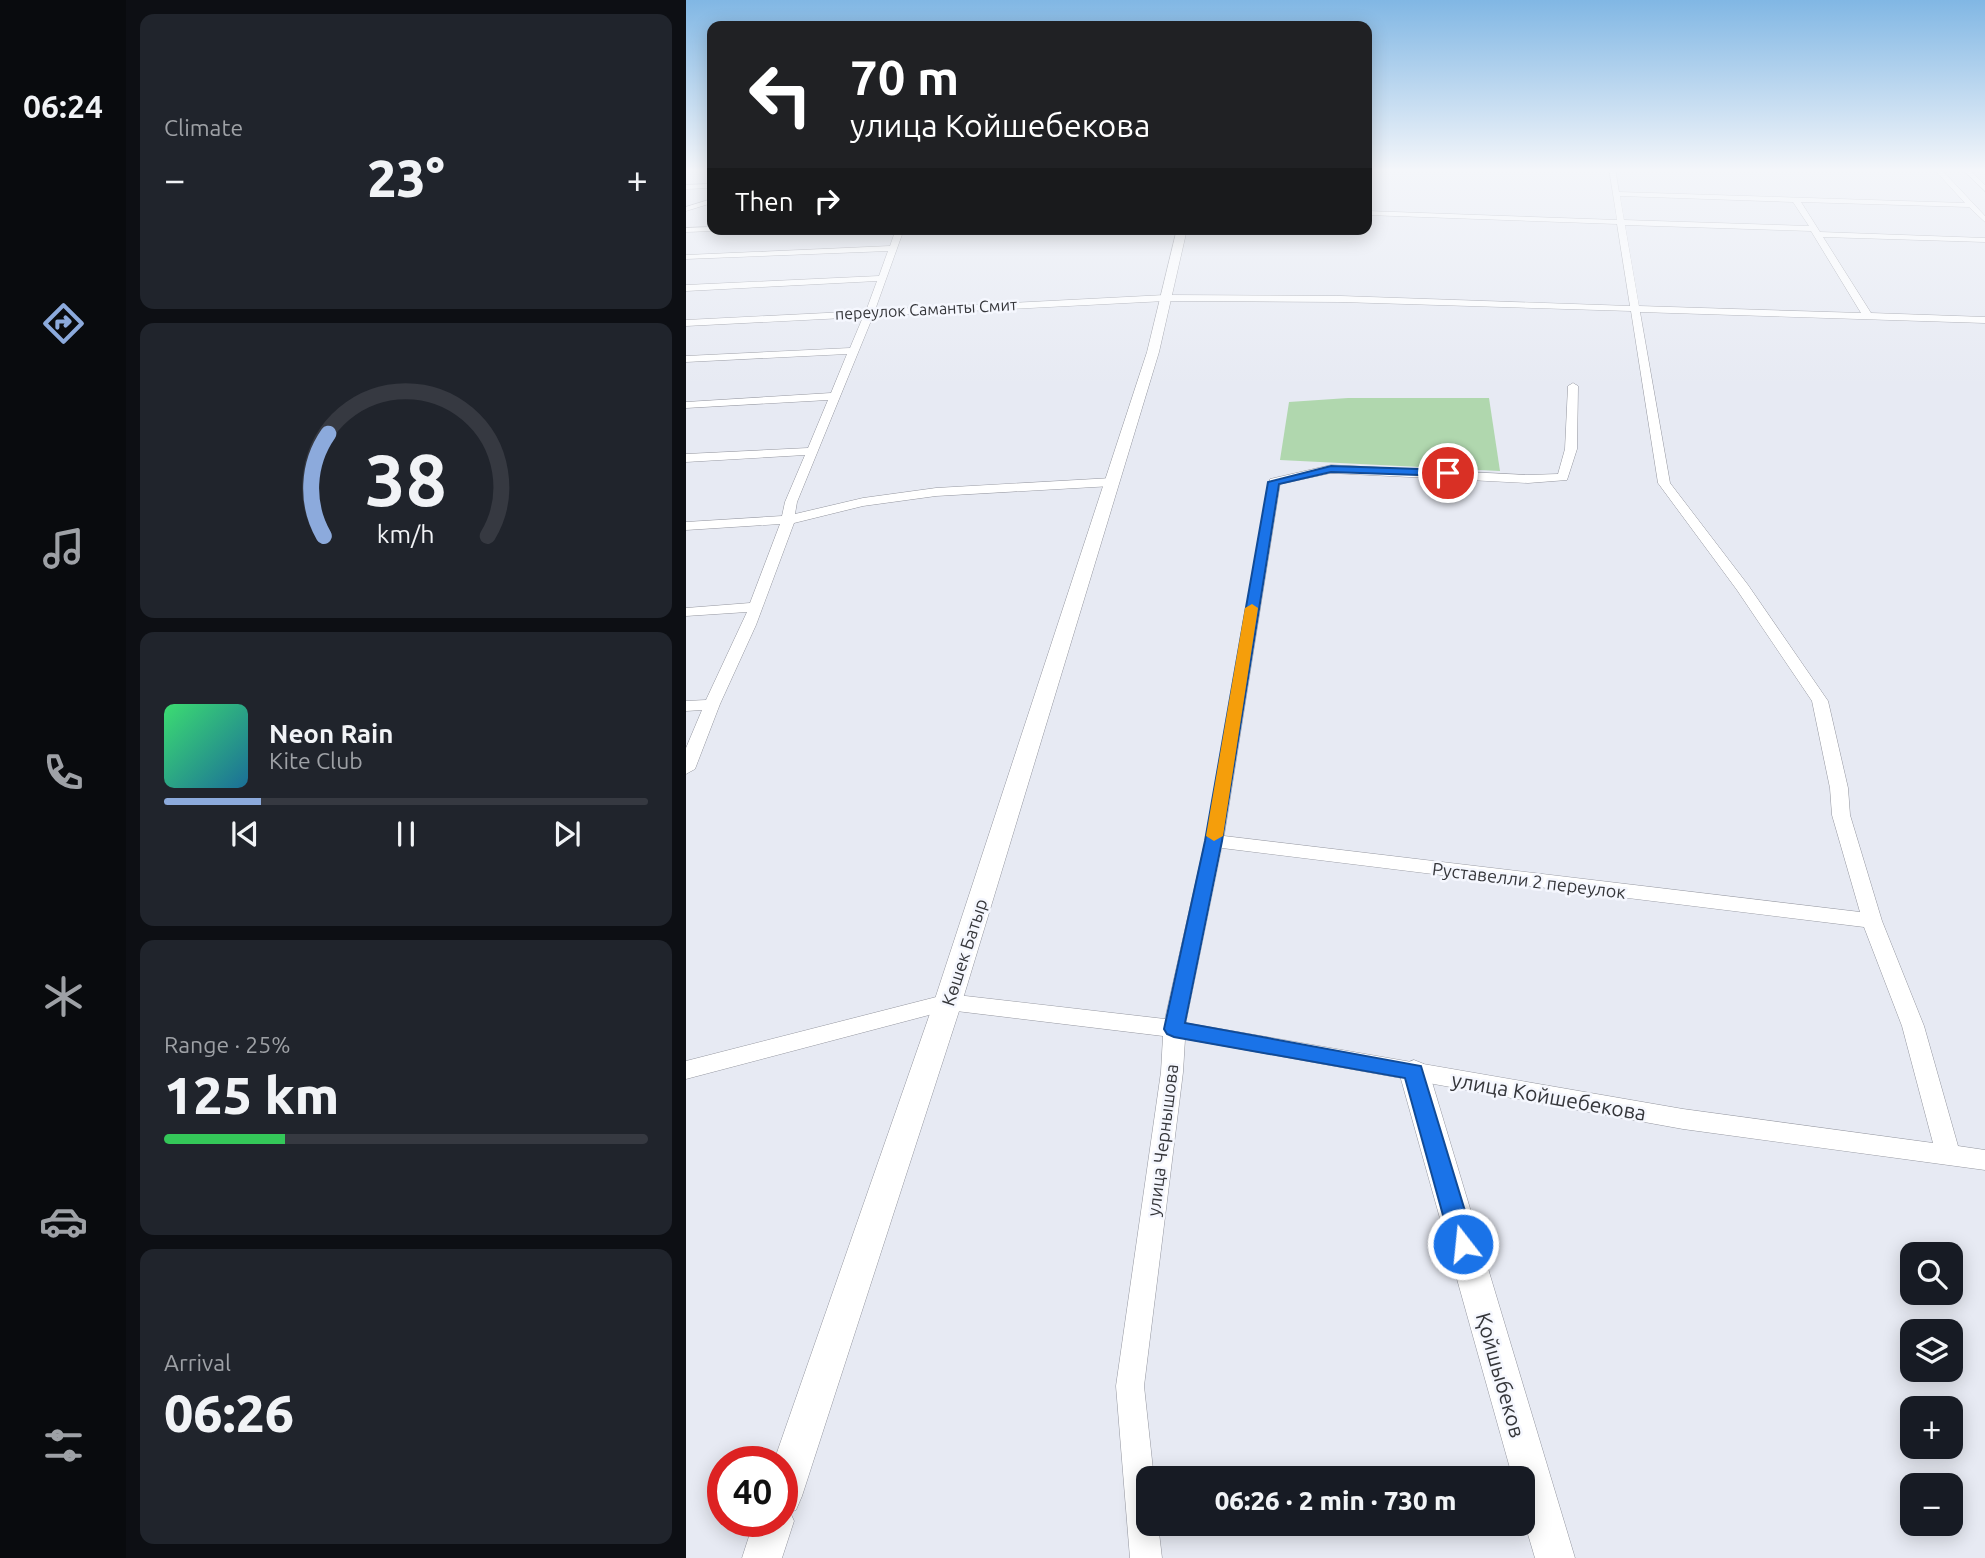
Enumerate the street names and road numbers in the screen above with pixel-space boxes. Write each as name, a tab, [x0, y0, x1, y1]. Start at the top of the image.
street label: переулок Саманты Смит	[835, 295, 1017, 323]
street label: Руставелли 2 переулок	[1431, 858, 1627, 902]
street label: Көшек Батыр	[937, 896, 991, 1008]
street label: улица Чернышова	[1143, 1063, 1181, 1217]
street label: улица Койшебекова	[1450, 1067, 1648, 1125]
street label: Қойшыбеков	[1472, 1310, 1530, 1440]

